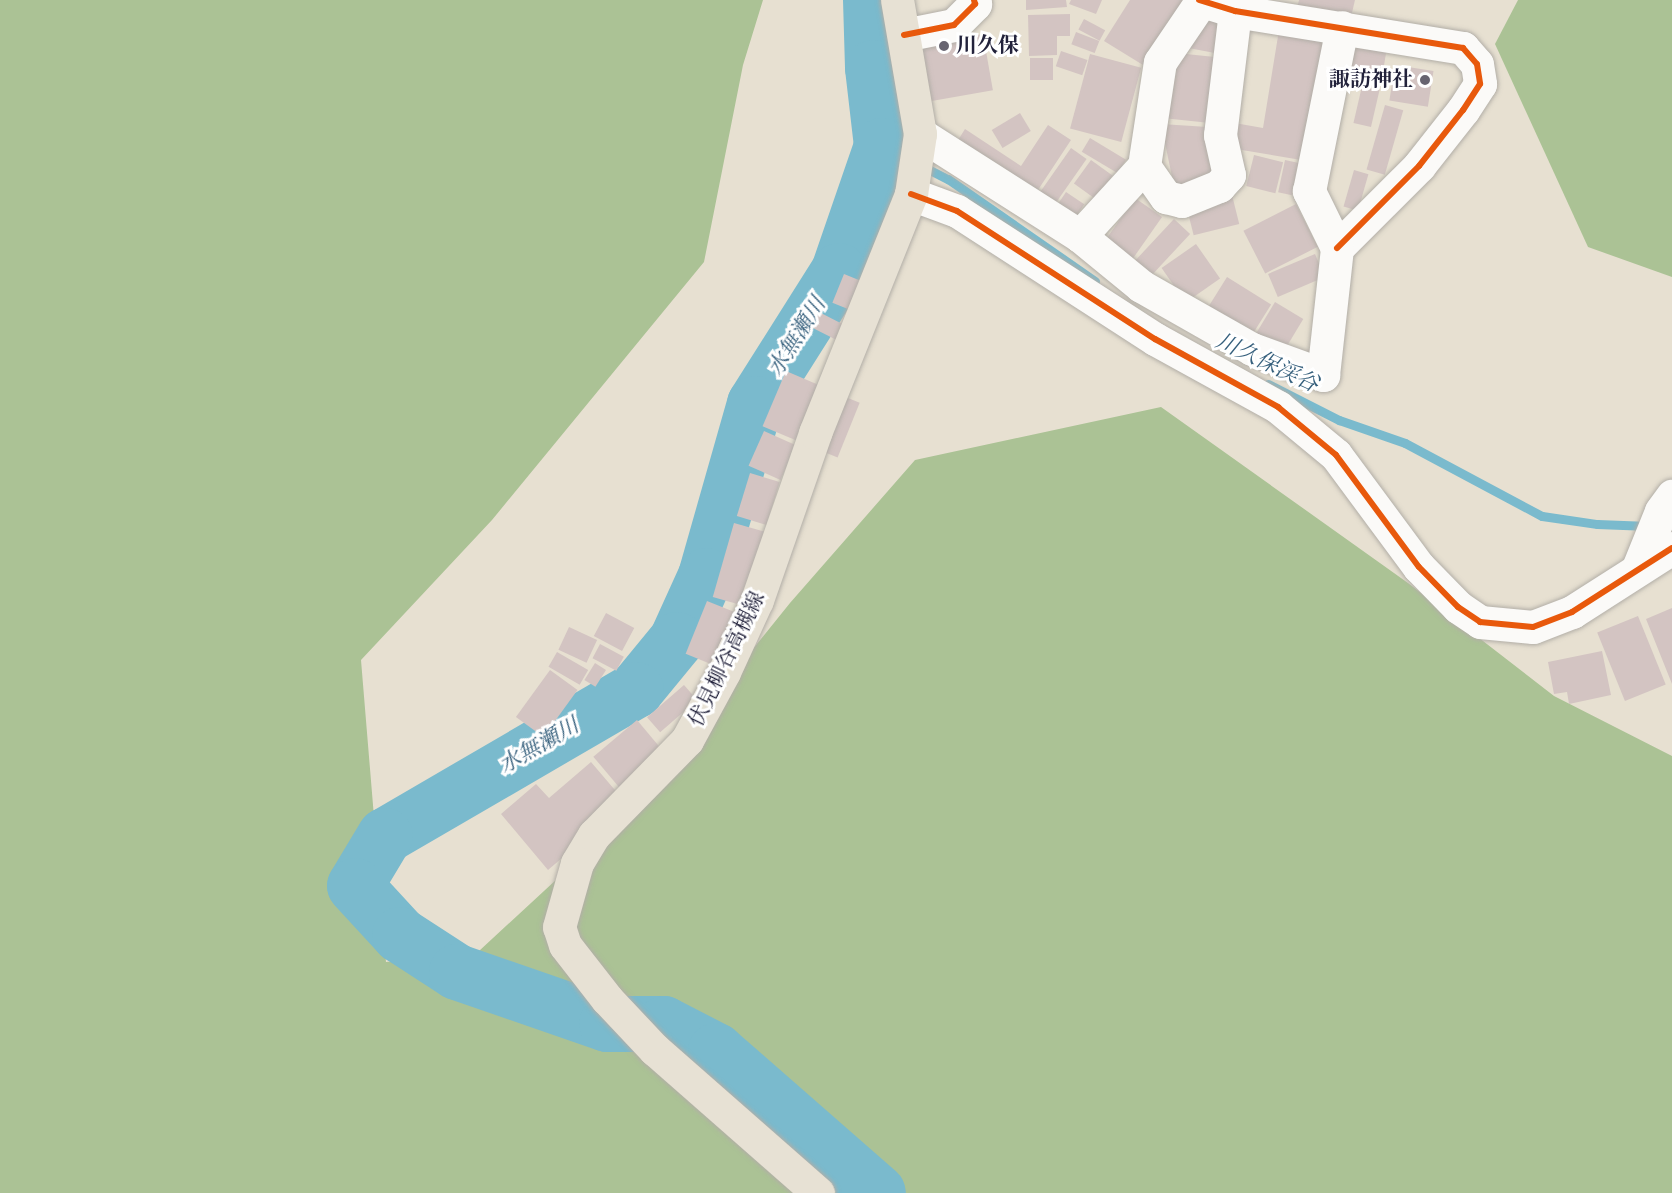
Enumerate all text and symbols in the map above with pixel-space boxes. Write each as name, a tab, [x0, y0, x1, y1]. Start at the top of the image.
place label: 川久保	[956, 33, 1019, 59]
marker: 川久保	[937, 39, 951, 53]
place label: 諏訪神社	[1329, 67, 1413, 93]
marker: 諏訪神社	[1418, 73, 1432, 87]
water label: 水無瀬川	[762, 293, 832, 381]
water label: 川久保渓谷	[1212, 328, 1322, 398]
street label: 伏見柳谷高槻線	[683, 587, 771, 731]
water label: 水無瀬川	[494, 713, 584, 779]

